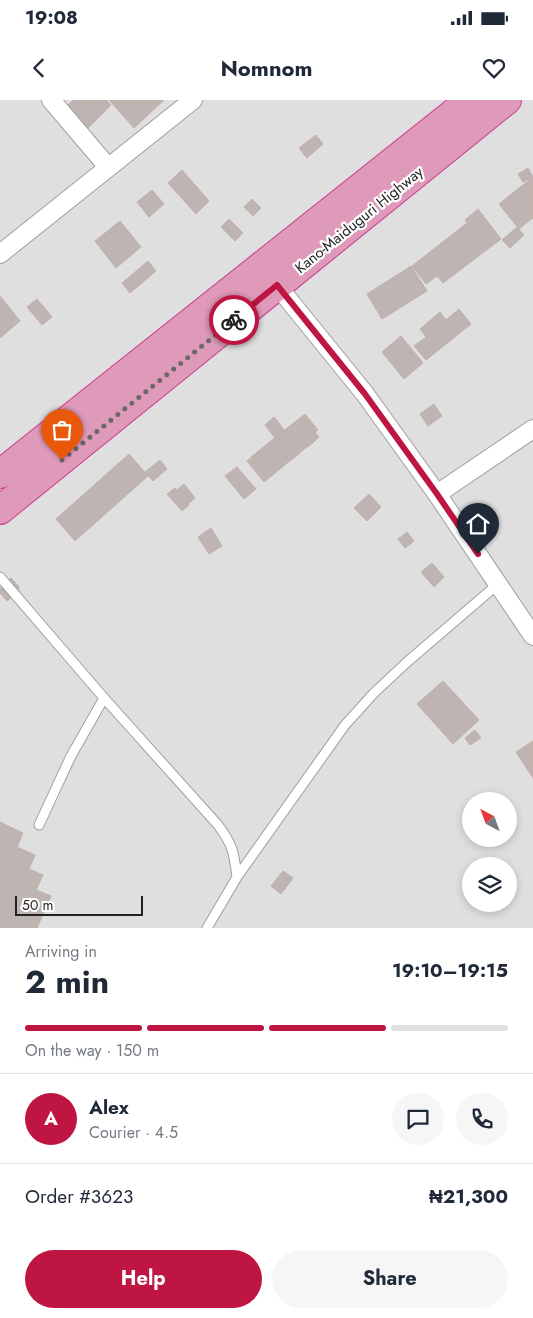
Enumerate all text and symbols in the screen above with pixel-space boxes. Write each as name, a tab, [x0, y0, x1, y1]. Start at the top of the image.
text: 19:08	[25, 4, 78, 31]
text: Nomnom	[220, 52, 313, 84]
icon: back	[25, 54, 53, 82]
icon: heart	[480, 54, 508, 82]
street label: Kano-Maiduguri Highway	[290, 161, 428, 279]
courier	[209, 295, 259, 345]
icon: bike	[220, 306, 248, 334]
pin	[41, 409, 83, 460]
icon: bag	[48, 416, 76, 444]
pin	[457, 503, 499, 554]
icon: home	[464, 510, 492, 538]
north arrow	[462, 792, 518, 848]
map controls	[462, 792, 517, 912]
button: layers	[462, 857, 517, 912]
scale bar	[15, 893, 142, 916]
text: 50 m	[22, 895, 53, 915]
text: Arriving in	[25, 940, 97, 963]
text: 19:10–19:15	[392, 957, 508, 984]
text: 2 min	[25, 959, 109, 1005]
text: On the way · 150 m	[25, 1039, 159, 1062]
button: chat	[392, 1093, 444, 1145]
button: phone	[456, 1093, 508, 1145]
text: Alex	[89, 1094, 129, 1121]
text: A	[44, 1105, 58, 1132]
text: Courier · 4.5	[89, 1121, 178, 1144]
text: Order #3623	[25, 1183, 133, 1210]
text: ₦21,300	[429, 1183, 508, 1210]
button: Help	[25, 1250, 262, 1308]
button: Share	[272, 1250, 508, 1308]

